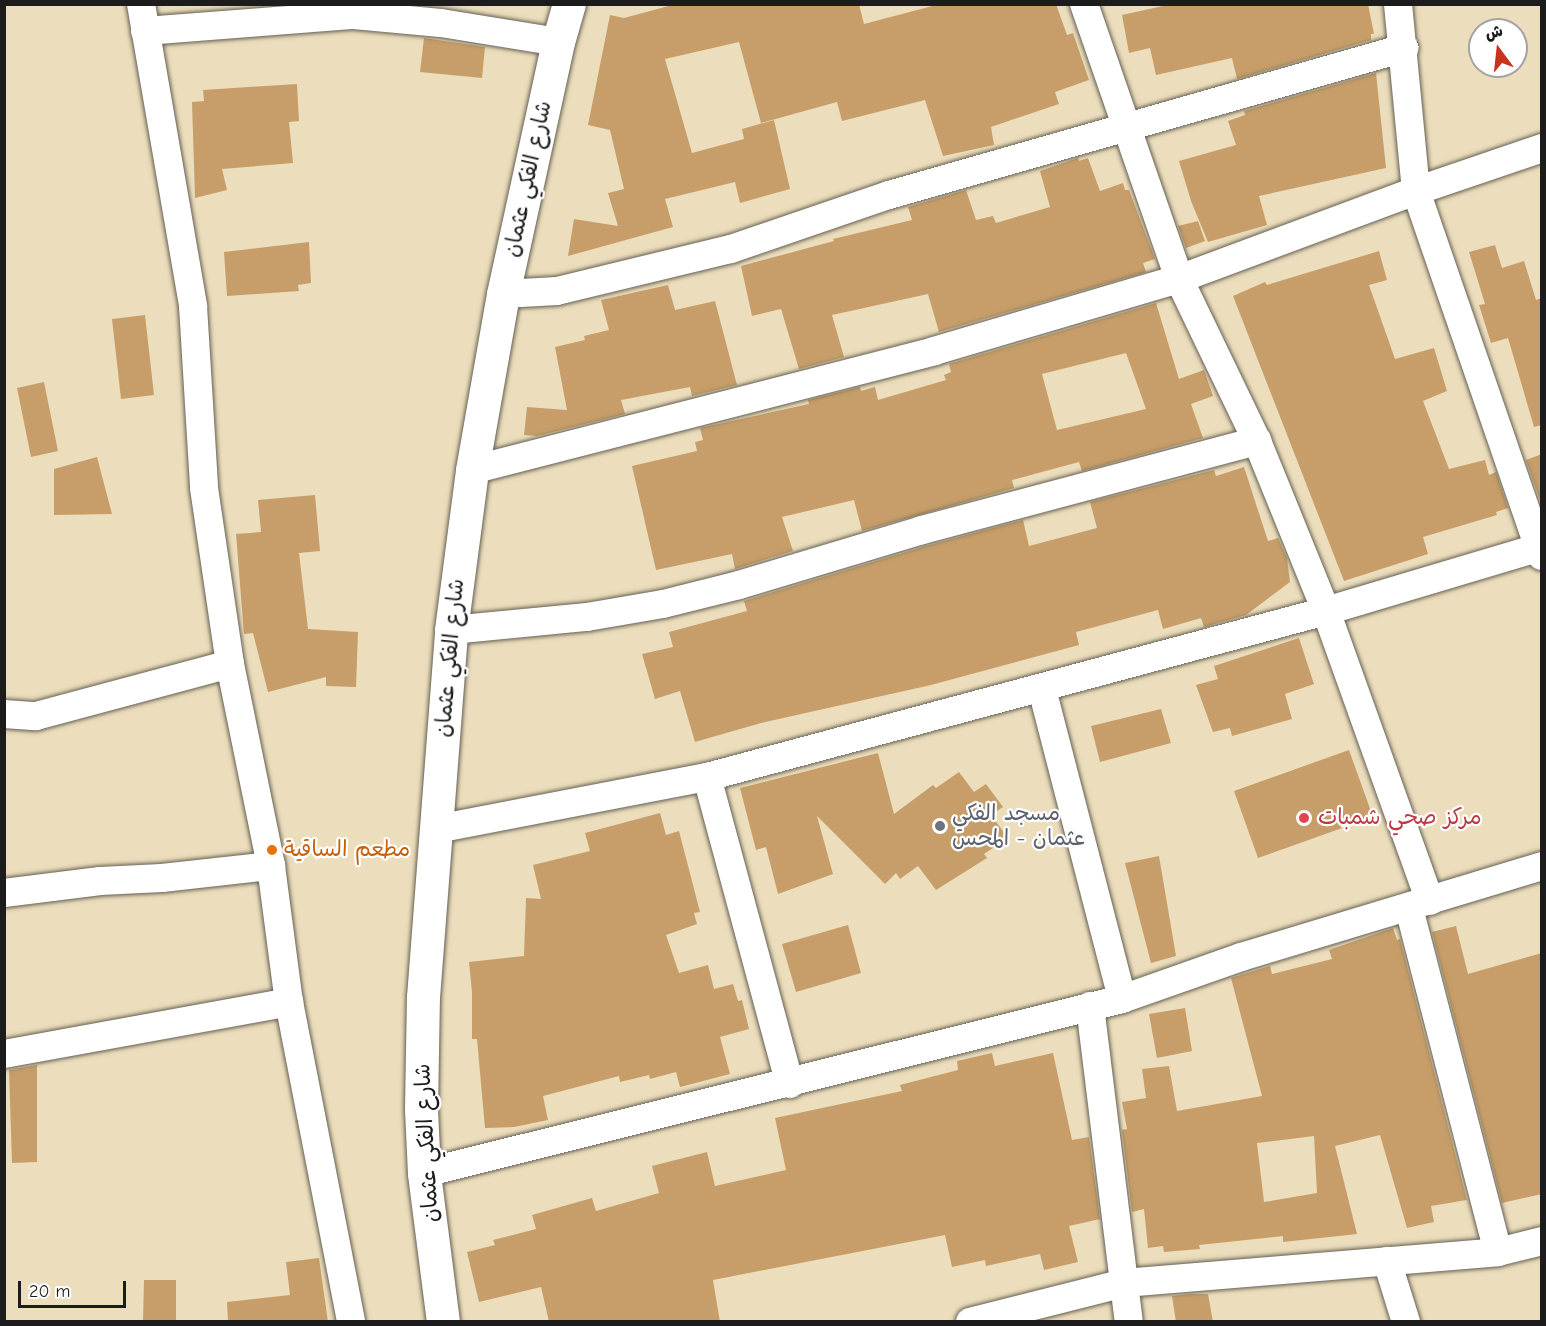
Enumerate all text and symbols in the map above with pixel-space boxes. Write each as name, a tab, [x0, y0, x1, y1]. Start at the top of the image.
north arrow	[1468, 18, 1528, 78]
text: ش	[1483, 22, 1505, 44]
street label: شارع الفكي عثمان	[499, 98, 557, 260]
street label: شارع الفكي عثمان	[430, 578, 470, 738]
place label: مسجد الفكي عثمان - المحس	[952, 800, 1085, 852]
place label: مركز صحي شمبات	[1318, 805, 1481, 831]
marker: مركز صحي شمبات	[1295, 809, 1313, 827]
marker: مسجد الفكي عثمان - المحس	[933, 819, 947, 833]
place label: مطعم الساقية	[284, 837, 410, 863]
marker: مطعم الساقية	[265, 843, 279, 857]
street label: شارع الفكي عثمان	[410, 1063, 444, 1223]
scale bar	[21, 1269, 129, 1307]
text: 20 m	[29, 1281, 70, 1302]

